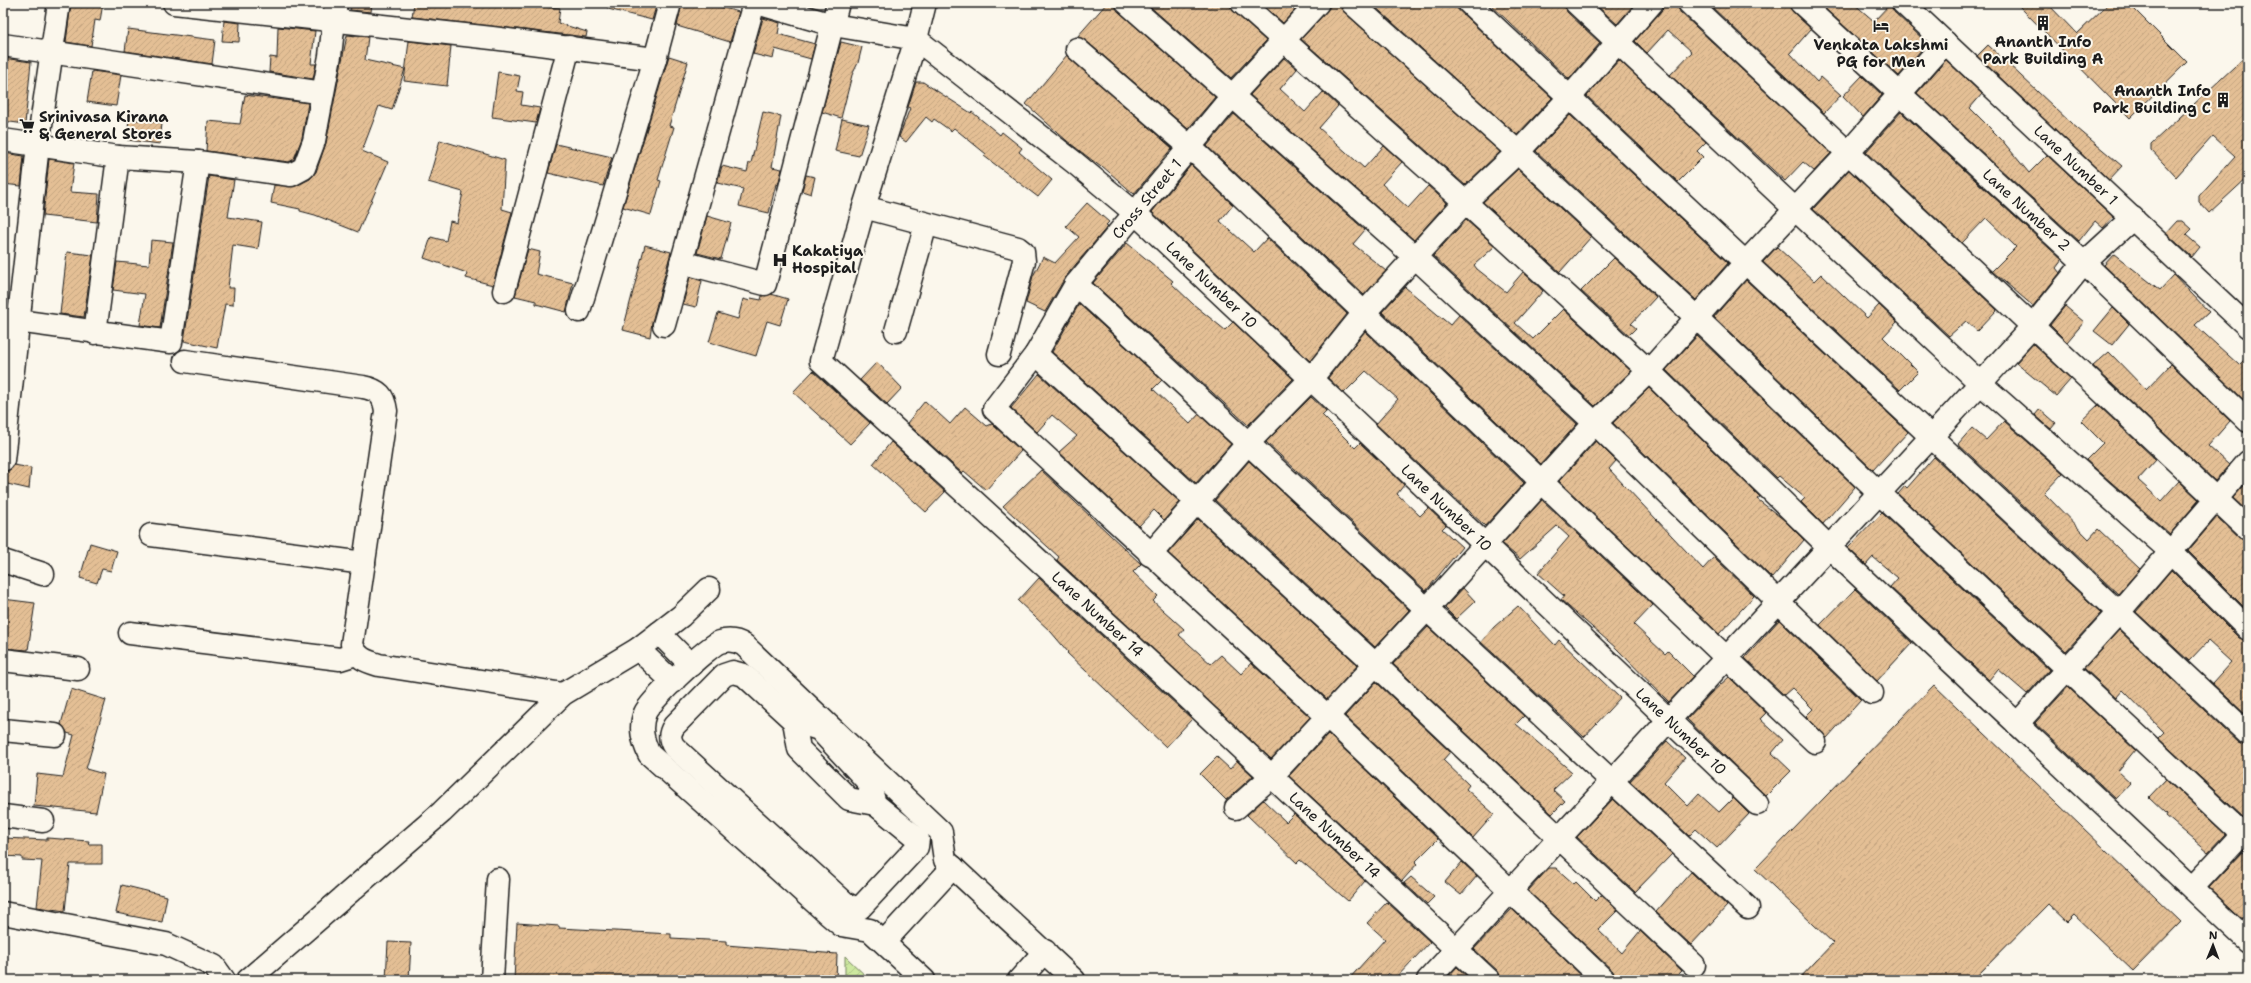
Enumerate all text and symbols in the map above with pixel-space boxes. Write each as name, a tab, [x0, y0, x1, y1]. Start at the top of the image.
building icon: Ananth Info Park Building A	[2034, 14, 2052, 32]
hotel icon: Venkata Lakshmi PG for Men	[1872, 17, 1890, 35]
place label: Ananth Info Park Building A	[1983, 32, 2104, 69]
place label: Venkata Lakshmi PG for Men	[1814, 35, 1948, 72]
place label: Ananth Info Park Building C	[2093, 81, 2211, 118]
building icon: Ananth Info Park Building C	[2214, 91, 2232, 109]
place label: Srinivasa Kirana & General Stores	[39, 107, 172, 144]
supermarket icon: Srinivasa Kirana & General Stores	[18, 117, 36, 135]
street label: Lane Number 1	[2029, 121, 2122, 210]
street label: Cross Street 1	[1108, 155, 1186, 243]
street label: Lane Number 2	[1978, 165, 2075, 256]
street label: Lane Number 10	[1161, 237, 1261, 333]
place label: Kakatiya Hospital	[792, 241, 864, 278]
hospital icon: Kakatiya Hospital	[771, 251, 789, 269]
street label: Lane Number 10	[1397, 460, 1496, 556]
street label: Lane Number 14	[1047, 567, 1148, 662]
street label: Lane Number 10	[1631, 683, 1731, 780]
street label: Lane Number 14	[1285, 788, 1385, 883]
north arrow	[2193, 925, 2233, 965]
text: N	[2209, 928, 2218, 943]

